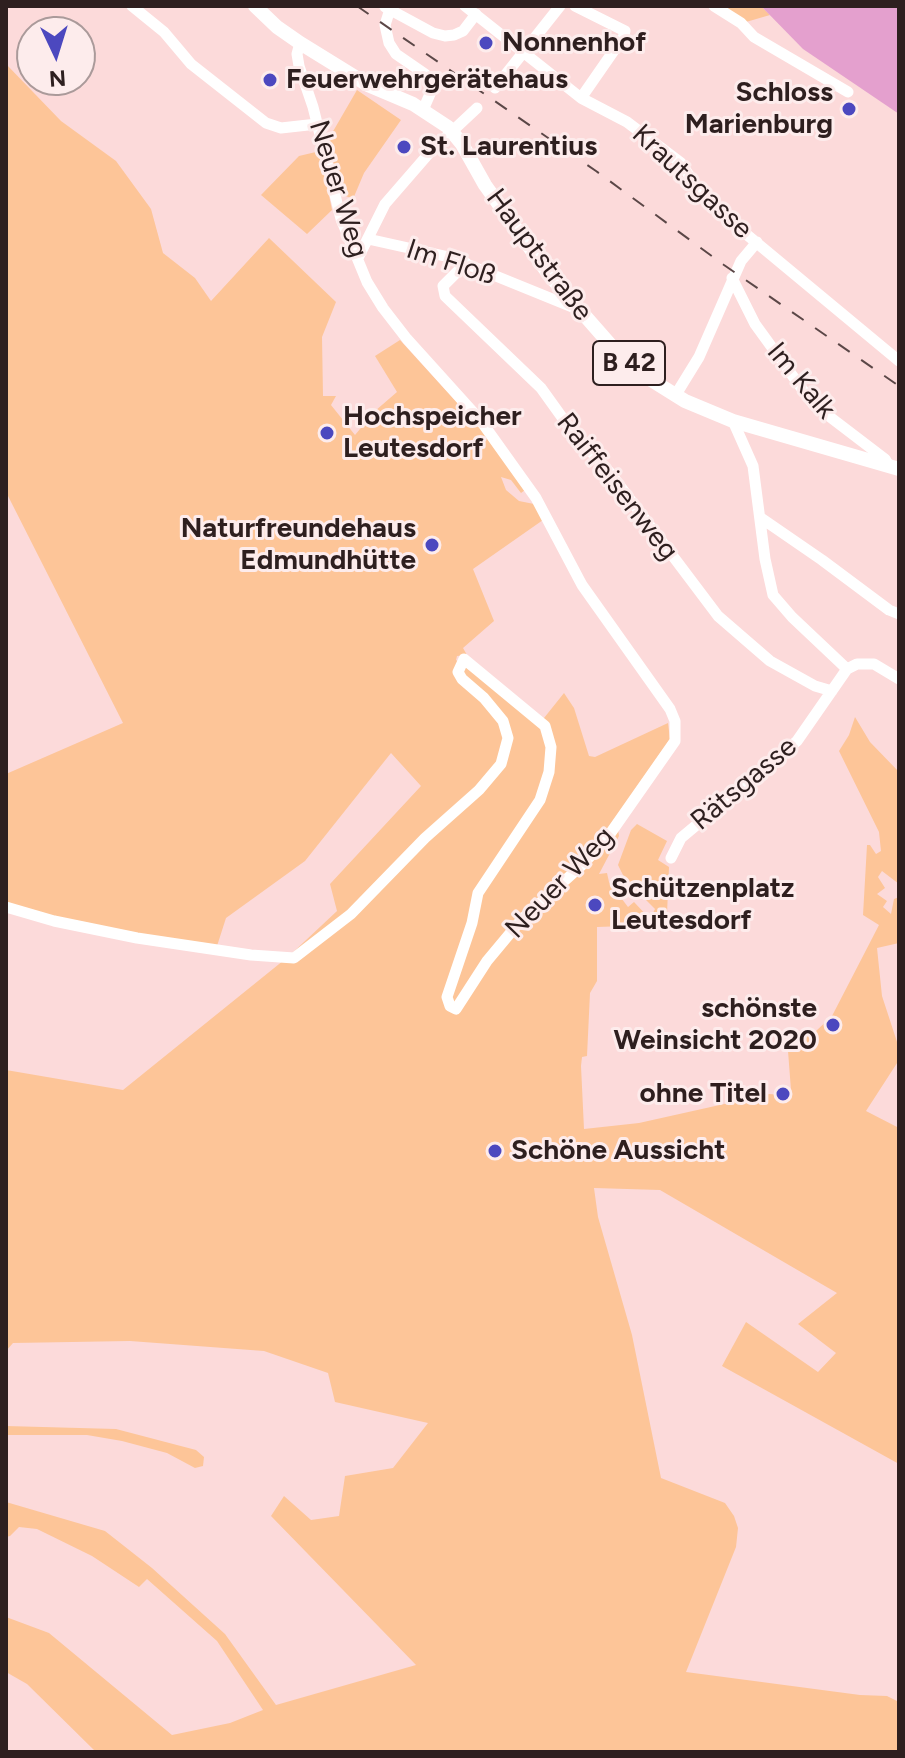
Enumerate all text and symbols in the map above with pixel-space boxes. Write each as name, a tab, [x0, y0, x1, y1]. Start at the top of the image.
north arrow	[16, 16, 96, 96]
place label: Nonnenhof	[502, 26, 646, 60]
marker: Nonnenhof	[477, 34, 495, 52]
place label: Feuerwehrgerätehaus	[286, 63, 568, 97]
text: N	[48, 64, 67, 93]
marker: Feuerwehrgerätehaus	[261, 71, 279, 89]
place label: Schloss Marienburg	[685, 76, 833, 142]
marker: Schloss Marienburg	[840, 100, 858, 118]
street label: Neuer Weg	[301, 116, 375, 262]
street label: Krautsgasse	[625, 118, 759, 246]
place label: St. Laurentius	[420, 130, 597, 164]
marker: St. Laurentius	[395, 138, 413, 156]
street label: Hauptstraße	[478, 182, 600, 328]
street label: Im Floß	[402, 233, 500, 293]
street label: Im Kalk	[759, 336, 843, 426]
road number: B 42	[593, 341, 665, 385]
place label: Hochspeicher Leutesdorf	[343, 400, 522, 466]
street label: Raiffeisenweg	[549, 407, 685, 567]
marker: Hochspeicher Leutesdorf	[318, 424, 336, 442]
place label: Naturfreundehaus Edmundhütte	[181, 512, 416, 578]
marker: Naturfreundehaus Edmundhütte	[423, 536, 441, 554]
street label: Rätsgasse	[684, 730, 804, 838]
street label: Neuer Weg	[499, 820, 621, 946]
place label: Schützenplatz Leutesdorf	[611, 872, 794, 938]
marker: Schützenplatz Leutesdorf	[586, 896, 604, 914]
place label: schönste Weinsicht 2020	[614, 992, 817, 1058]
marker: schönste Weinsicht 2020	[824, 1016, 842, 1034]
place label: ohne Titel	[640, 1077, 767, 1111]
marker: ohne Titel	[774, 1085, 792, 1103]
place label: Schöne Aussicht	[511, 1134, 725, 1168]
marker: Schöne Aussicht	[486, 1142, 504, 1160]

